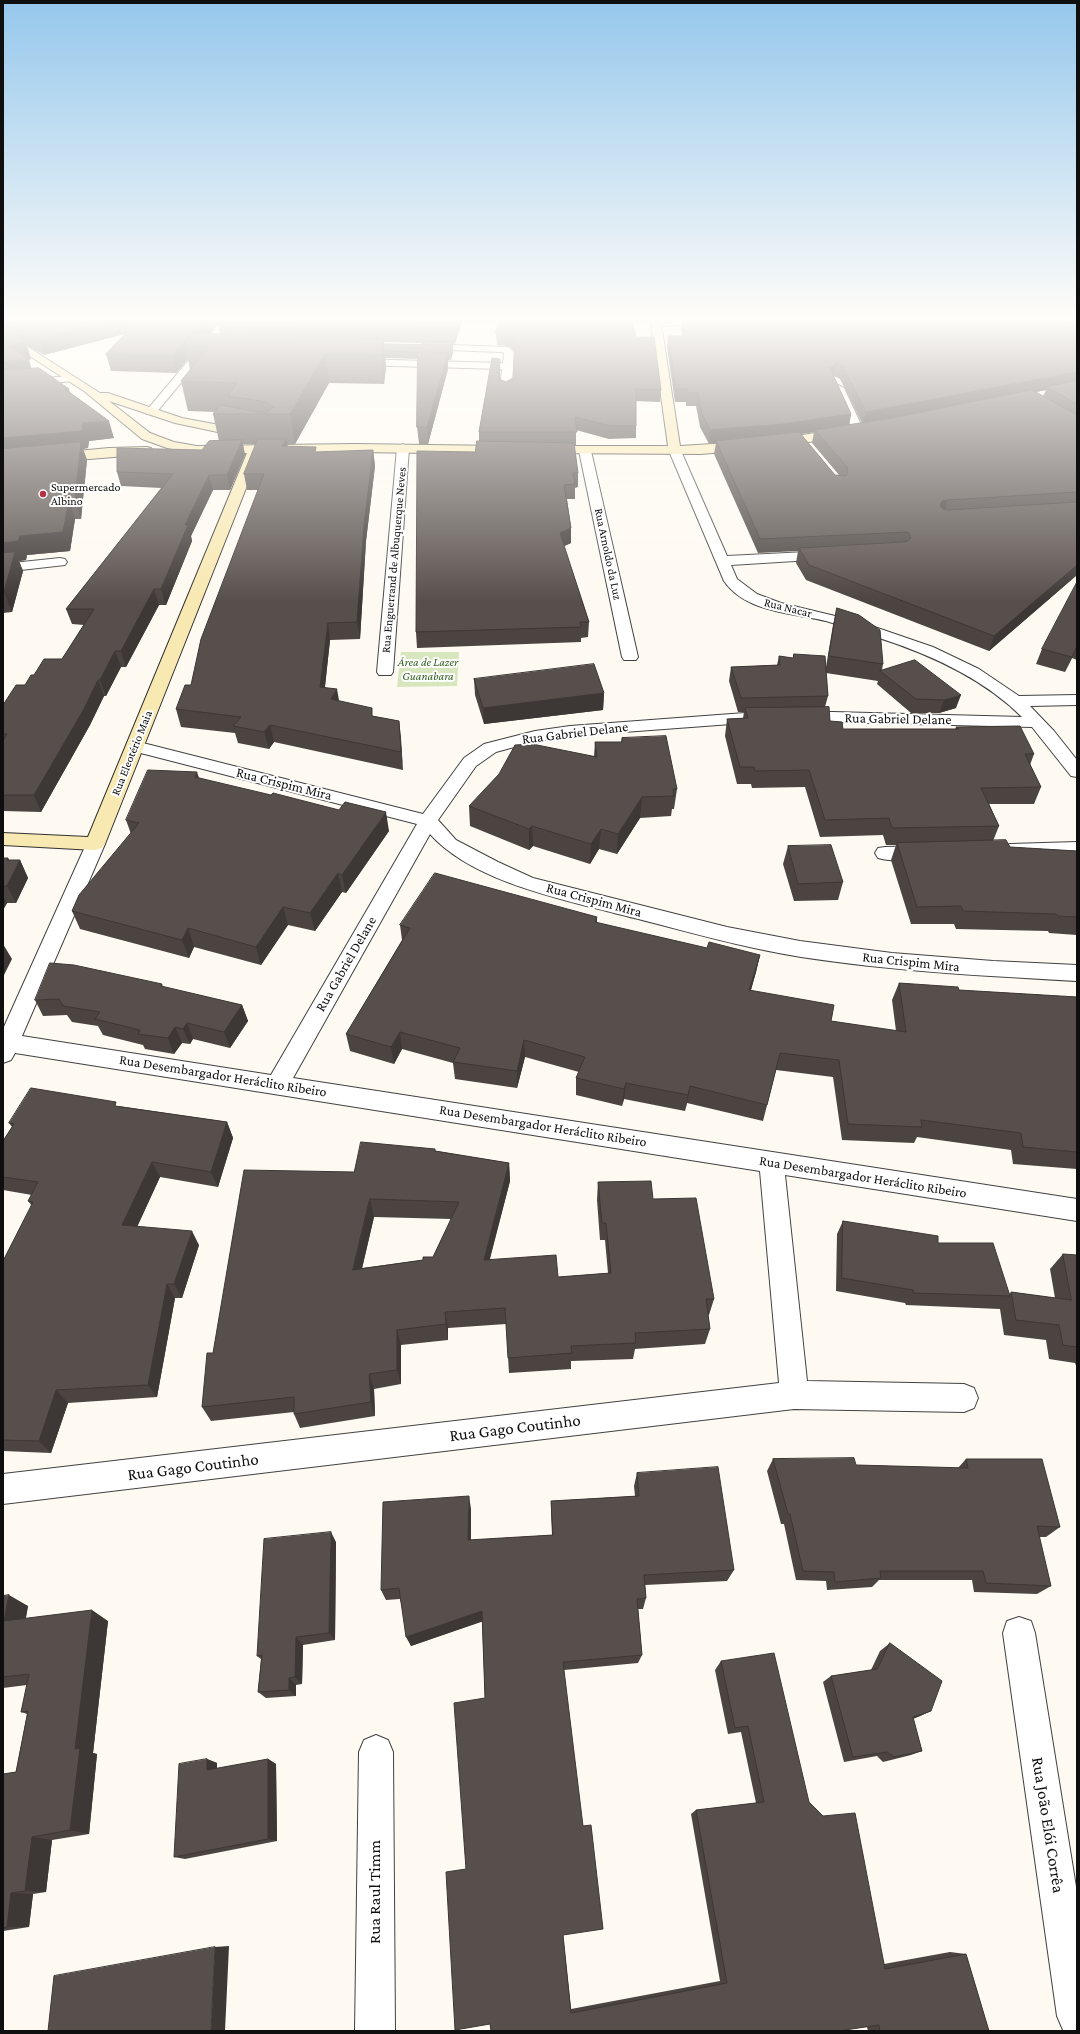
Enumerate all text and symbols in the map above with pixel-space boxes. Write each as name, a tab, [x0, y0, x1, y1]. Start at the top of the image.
street label: Rua Enguerrand de Albuquerque Neves	[379, 466, 409, 654]
place label: Supermercado Albino	[51, 480, 121, 508]
marker: Supermercado Albino	[38, 489, 48, 499]
street label: Rua Arnoldo da Luz	[591, 507, 625, 601]
street label: Rua Nacar	[763, 595, 813, 621]
park label: Área de Lazer Guanabara	[398, 655, 458, 683]
street label: Rua Eleotério Maia	[108, 708, 156, 798]
street label: Rua Gabriel Delane	[844, 710, 952, 728]
street label: Rua Gabriel Delane	[521, 718, 629, 748]
street label: Rua Crispim Mira	[234, 764, 334, 804]
street label: Rua Crispim Mira	[545, 879, 643, 921]
street label: Rua Gabriel Delane	[312, 913, 380, 1015]
street label: Rua Crispim Mira	[861, 949, 961, 975]
street label: Rua Desembargador Heráclito Ribeiro	[118, 1051, 328, 1101]
street label: Rua Desembargador Heráclito Ribeiro	[438, 1101, 648, 1151]
street label: Rua Desembargador Heráclito Ribeiro	[758, 1152, 968, 1202]
street label: Rua Gago Coutinho	[448, 1410, 582, 1446]
street label: Rua Gago Coutinho	[126, 1449, 260, 1485]
street label: Rua João Elói Corrêa	[1027, 1756, 1069, 1894]
street label: Rua Raul Timm	[365, 1840, 385, 1944]

